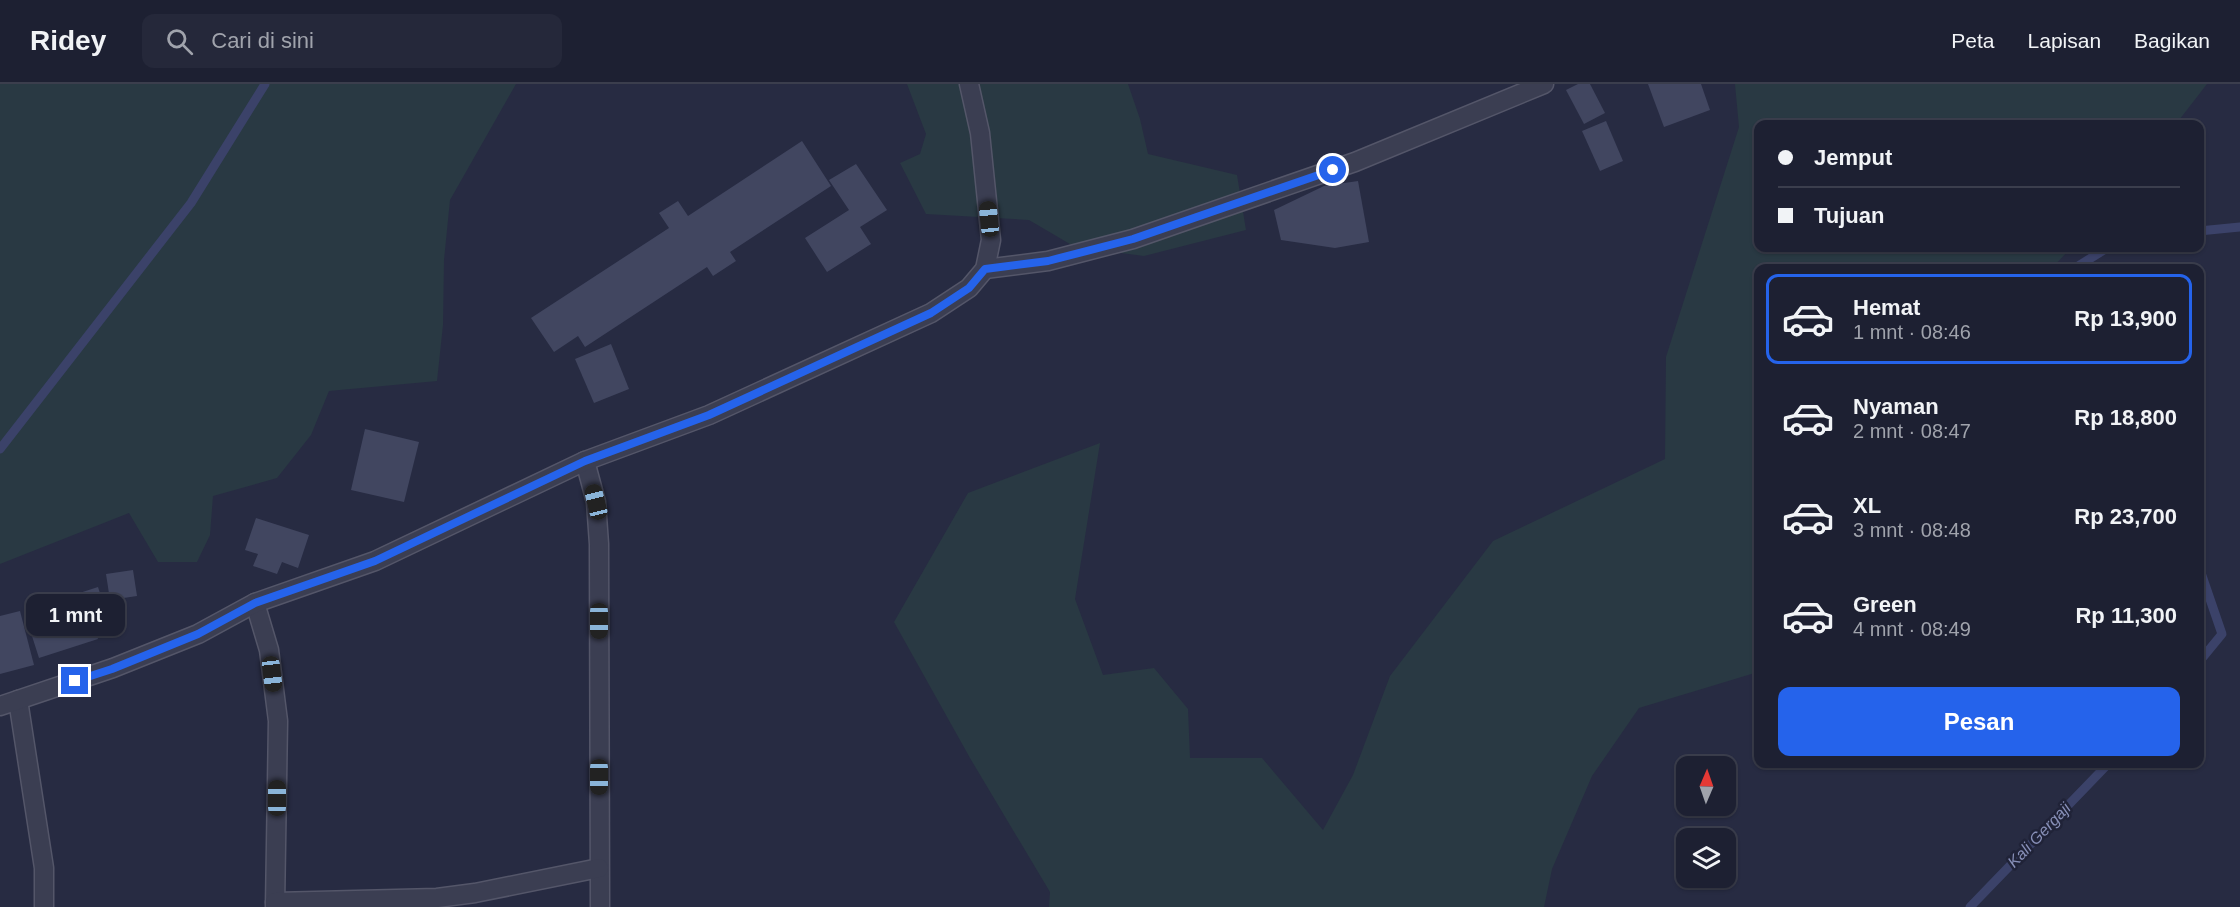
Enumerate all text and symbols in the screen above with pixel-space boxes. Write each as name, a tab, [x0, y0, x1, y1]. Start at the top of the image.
search box	[142, 14, 562, 68]
text: Ridey	[30, 25, 106, 56]
icon: search	[163, 25, 196, 58]
text: Cari di sini	[211, 28, 314, 53]
text: Peta	[1951, 29, 1995, 52]
text: Lapisan	[2028, 29, 2101, 52]
text: Bagikan	[2134, 29, 2210, 52]
text: Jemput	[1814, 145, 1892, 170]
route start	[1319, 156, 1346, 183]
car	[978, 200, 1000, 238]
text: Tujuan	[1814, 203, 1884, 228]
icon: car	[1781, 292, 1835, 346]
text: Hemat	[1853, 295, 1920, 320]
text: Rp 13,900	[2074, 306, 2177, 331]
text: 1 mnt · 08:46	[1853, 321, 1971, 343]
icon: car	[1781, 391, 1835, 445]
text: Nyaman	[1853, 394, 1939, 419]
text: Rp 18,800	[2074, 405, 2177, 430]
text: 2 mnt · 08:47	[1853, 420, 1971, 442]
car	[583, 482, 609, 522]
icon: car	[1781, 490, 1835, 544]
text: XL	[1853, 493, 1881, 518]
text: Rp 23,700	[2074, 504, 2177, 529]
text: 3 mnt · 08:48	[1853, 519, 1971, 541]
icon: car	[1781, 589, 1835, 643]
text: Green	[1853, 592, 1917, 617]
callout: 1 mnt	[26, 594, 124, 636]
car	[590, 603, 608, 639]
text: Rp 11,300	[2075, 603, 2177, 628]
text: 1 mnt	[49, 604, 102, 626]
text: 4 mnt · 08:49	[1853, 618, 1971, 640]
car	[261, 655, 283, 693]
route end	[61, 667, 88, 694]
button: Pesan	[1778, 687, 2180, 756]
north arrow	[1676, 756, 1736, 816]
map controls	[1676, 756, 1736, 888]
car	[590, 759, 608, 795]
car	[268, 780, 286, 816]
water label: Kali Gergaji	[2004, 799, 2074, 871]
button: layers	[1676, 828, 1736, 888]

